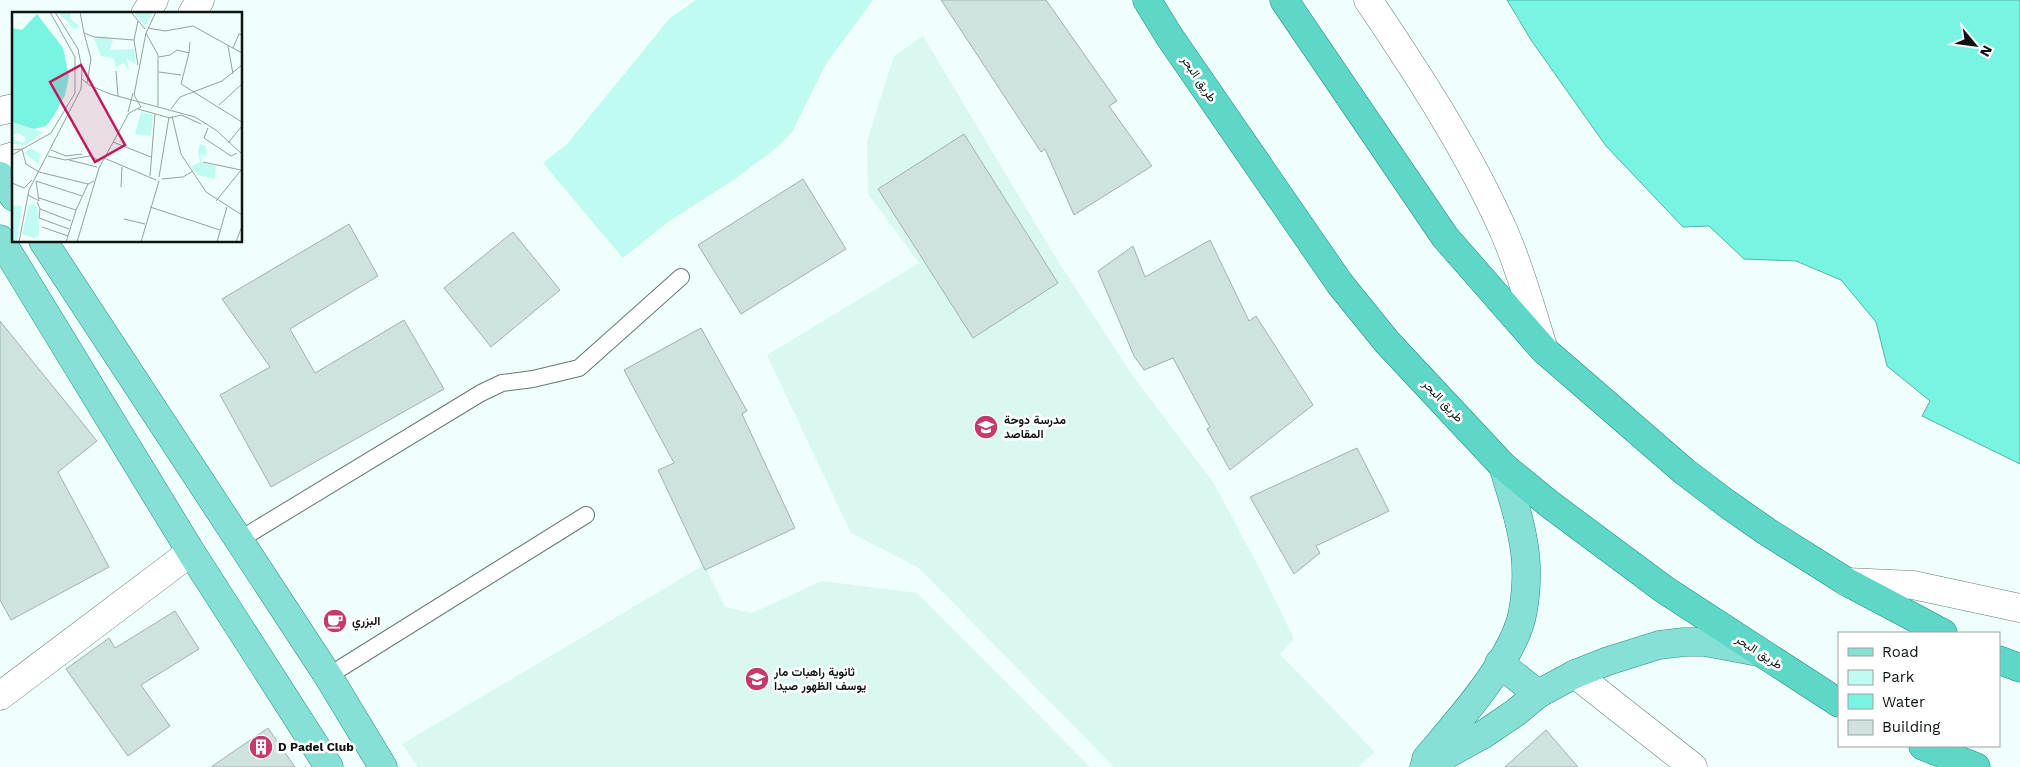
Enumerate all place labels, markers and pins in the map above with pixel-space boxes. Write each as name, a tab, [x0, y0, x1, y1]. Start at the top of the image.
place label: مدرسة دوحة المقاصد	[1004, 413, 1066, 441]
school or university icon: مدرسة دوحة المقاصد	[973, 414, 999, 440]
cafe icon: البزري	[322, 608, 348, 634]
place label: البزري	[352, 614, 380, 631]
place label: ثانوية راهبات مار يوسف الظهور صيدا	[773, 665, 866, 694]
school or university icon: ثانوية راهبات مار يوسف الظهور صيدا	[744, 666, 770, 692]
building icon: D Padel Club	[248, 734, 274, 760]
place label: D Padel Club	[278, 740, 354, 754]

